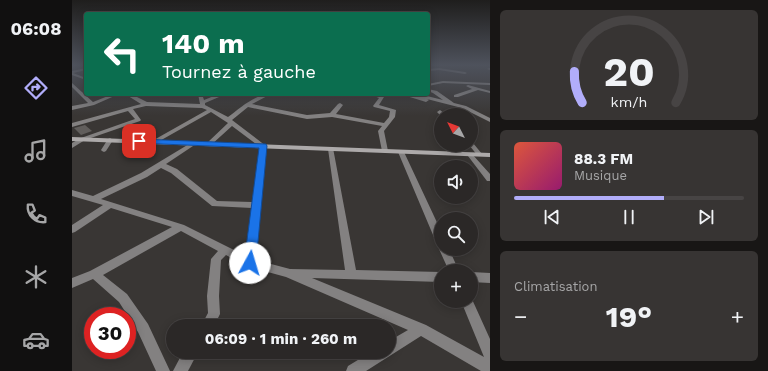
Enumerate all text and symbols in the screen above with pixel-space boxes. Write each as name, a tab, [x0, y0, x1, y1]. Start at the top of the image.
text: 06:08	[11, 18, 62, 39]
text: 140 m	[162, 27, 245, 60]
icon: left	[96, 28, 148, 80]
text: 20	[603, 47, 655, 96]
text: Tournez à gauche	[162, 61, 316, 82]
icon: directions	[22, 74, 50, 102]
text: km/h	[611, 94, 647, 110]
north arrow	[434, 108, 478, 152]
map controls	[434, 108, 478, 308]
pin	[122, 124, 156, 158]
icon: arrive	[128, 130, 150, 152]
icon: music	[22, 137, 50, 165]
text: 88.3 FM	[574, 150, 633, 168]
button: sound	[434, 160, 478, 204]
text: Musique	[574, 168, 627, 183]
icon: phone	[22, 200, 50, 228]
icon: previous	[541, 206, 563, 228]
icon: pause	[618, 206, 640, 228]
icon: next	[695, 206, 717, 228]
button: search	[434, 212, 478, 256]
position arrow	[229, 242, 271, 284]
icon: climate	[22, 263, 50, 291]
button: +	[434, 264, 478, 308]
text: Climatisation	[514, 279, 597, 294]
text: 19°	[606, 299, 652, 334]
text: −	[514, 304, 527, 329]
text: +	[731, 304, 744, 329]
speed limit sign: 30	[84, 307, 136, 359]
icon: car	[22, 326, 50, 354]
text: 06:09 · 1 min · 260 m	[205, 330, 357, 348]

